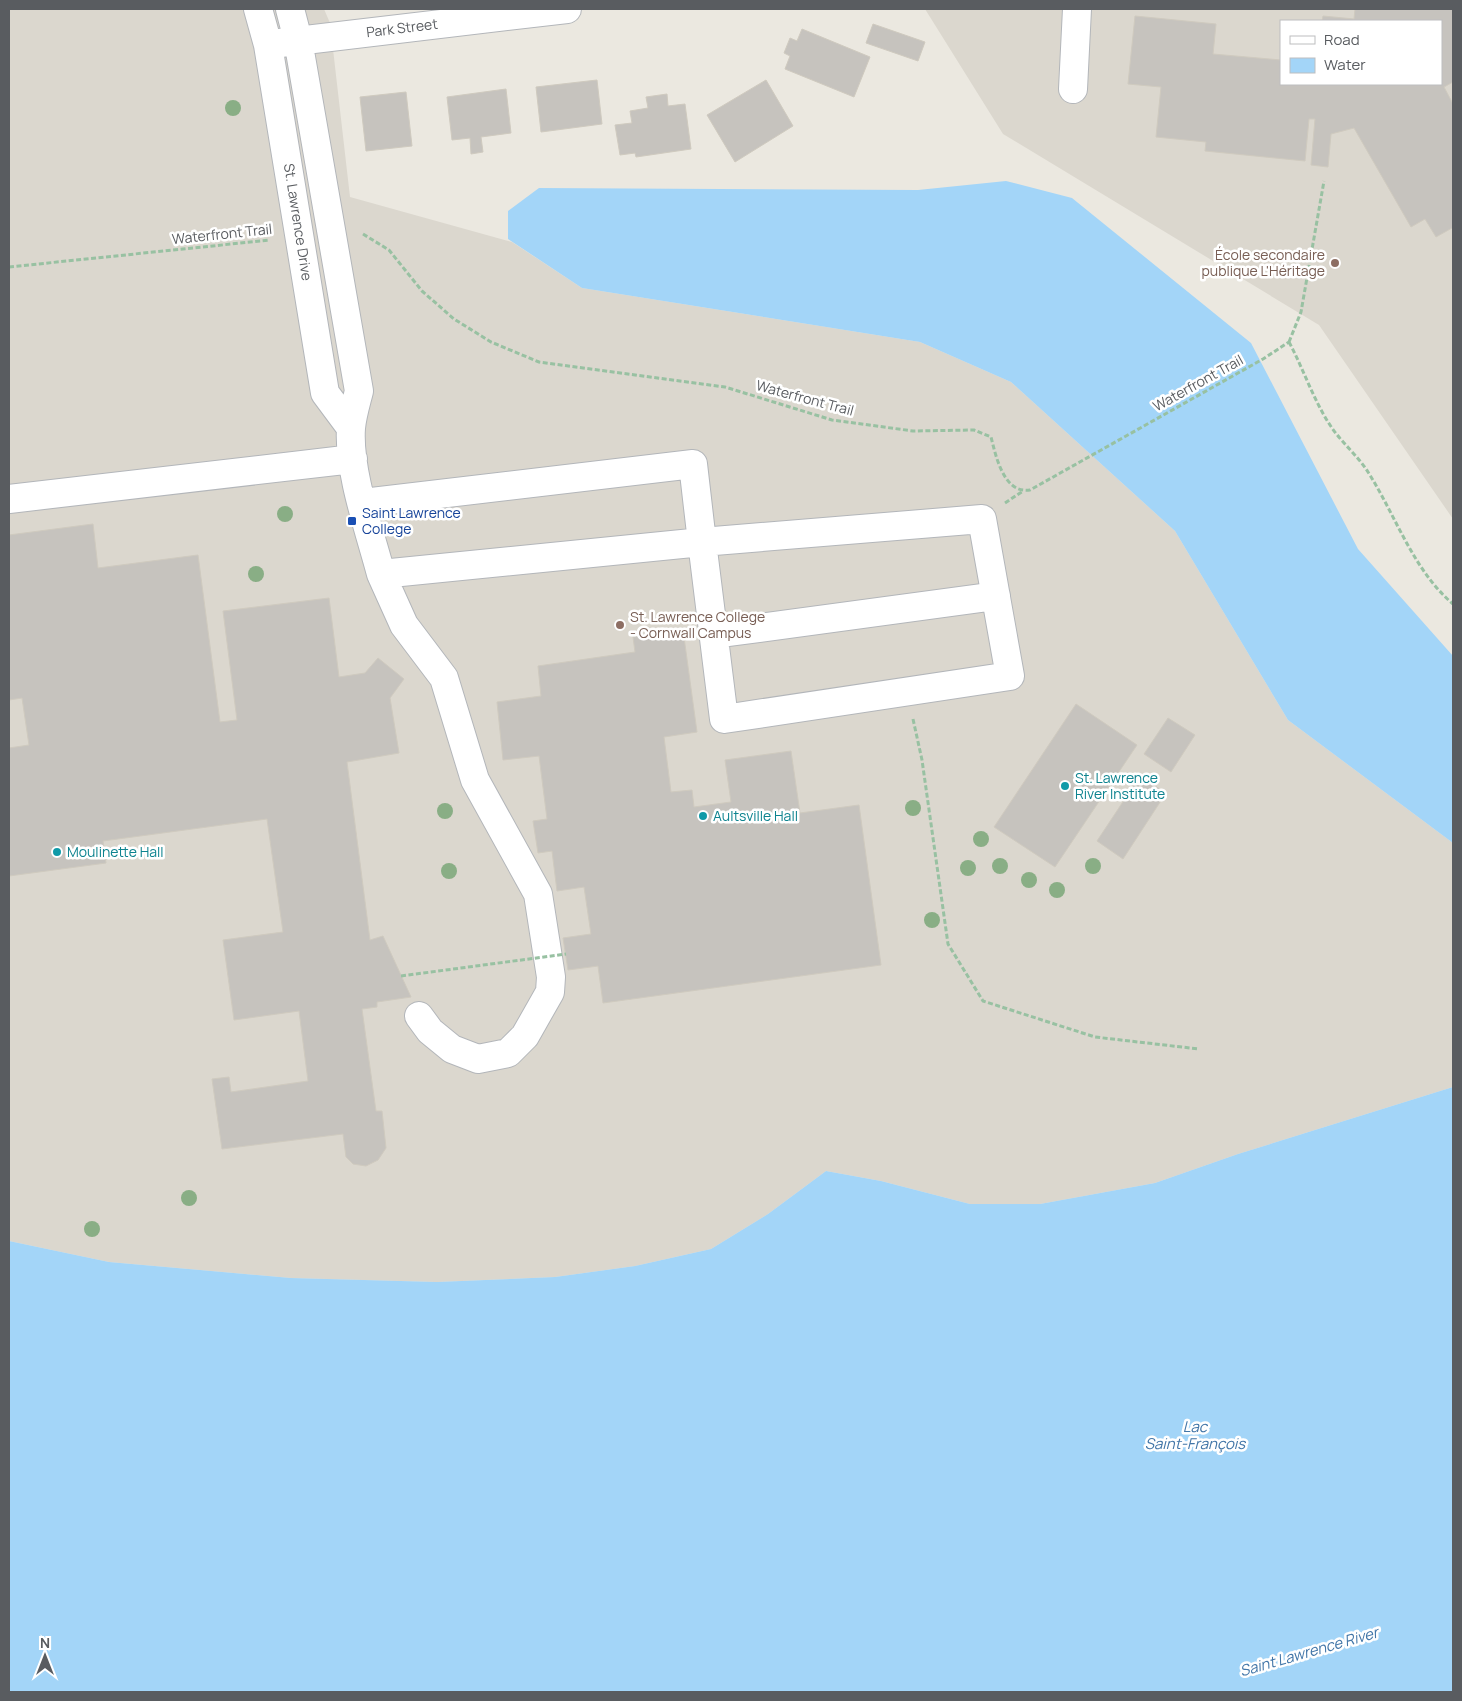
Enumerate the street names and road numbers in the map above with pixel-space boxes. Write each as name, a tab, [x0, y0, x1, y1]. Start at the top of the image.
street label: Park Street	[365, 14, 439, 41]
street label: St. Lawrence Drive	[280, 162, 317, 282]
street label: Waterfront Trail	[171, 219, 273, 248]
street label: Waterfront Trail	[1149, 350, 1246, 415]
street label: Waterfront Trail	[754, 375, 856, 420]

